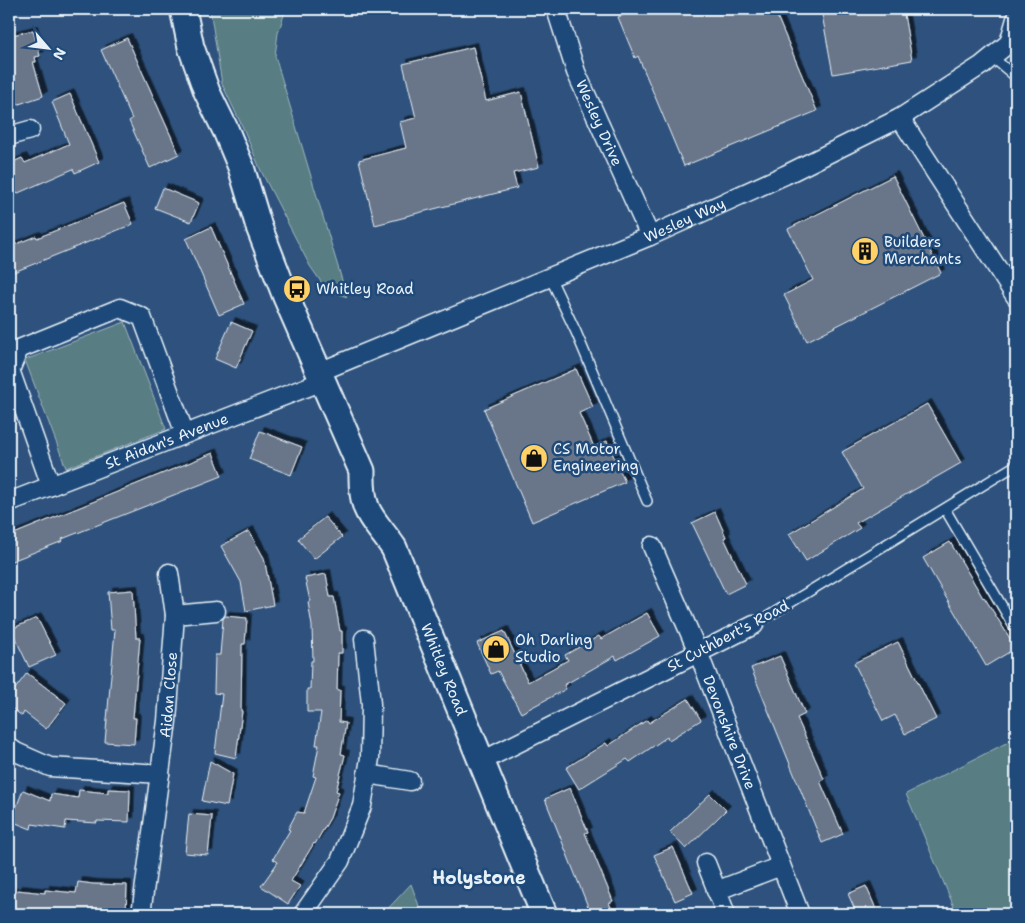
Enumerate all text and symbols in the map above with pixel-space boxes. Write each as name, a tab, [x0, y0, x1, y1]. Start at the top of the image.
north arrow	[22, 22, 72, 72]
text: N	[49, 45, 70, 63]
street label: Wesley Drive	[571, 77, 627, 169]
street label: Wesley Way	[641, 193, 729, 247]
place label: Builders Merchants	[884, 232, 962, 269]
building icon: Builders Merchants	[850, 236, 880, 266]
bus stop icon: Whitley Road	[282, 274, 312, 304]
place label: Whitley Road	[316, 279, 414, 299]
street label: St Aidan's Avenue	[102, 408, 231, 474]
place label: CS Motor Engineering	[553, 439, 639, 476]
shop icon: CS Motor Engineering	[519, 443, 549, 473]
street label: St Cuthbert's Road	[663, 595, 793, 677]
street label: Whitley Road	[416, 620, 472, 719]
place label: Oh Darling Studio	[515, 630, 592, 667]
shop icon: Oh Darling Studio	[481, 634, 511, 664]
street label: Aidan Close	[155, 651, 182, 739]
street label: Devonshire Drive	[698, 673, 761, 793]
district label: Holystone	[432, 866, 526, 890]

